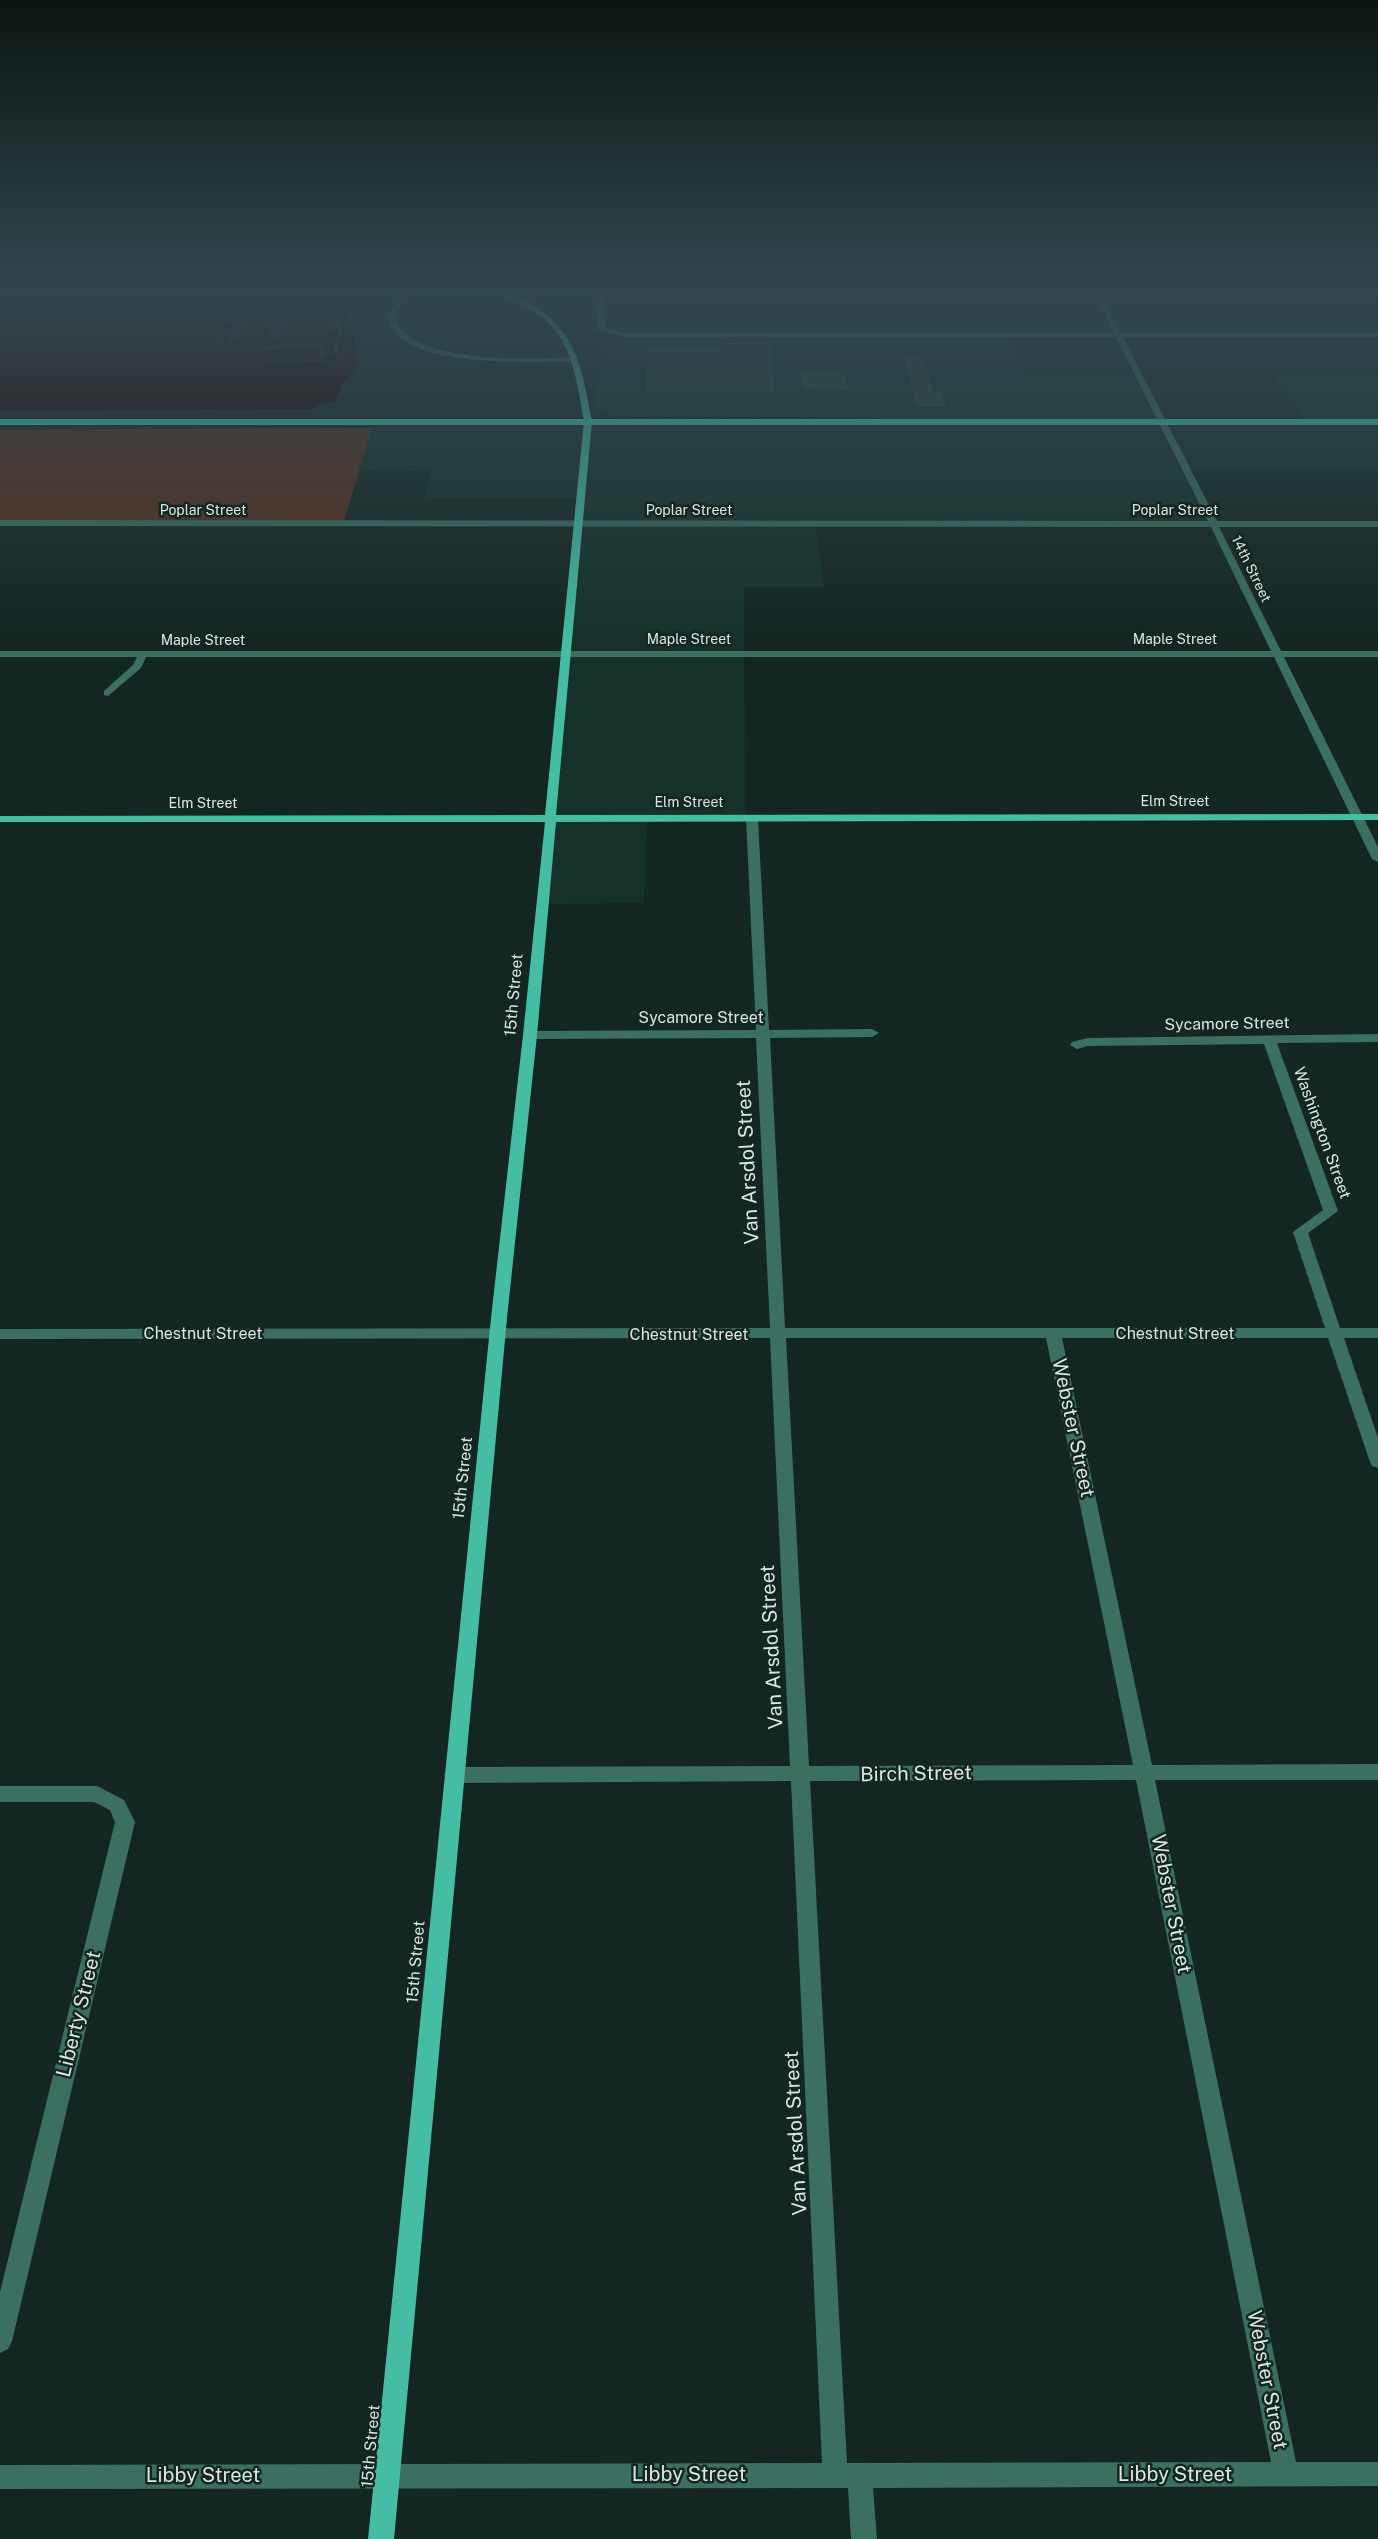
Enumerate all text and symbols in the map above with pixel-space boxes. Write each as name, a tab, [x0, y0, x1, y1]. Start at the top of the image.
street label: Poplar Street	[160, 503, 246, 519]
street label: Poplar Street	[646, 503, 732, 519]
street label: Poplar Street	[1132, 503, 1218, 519]
street label: 14th Street	[1228, 533, 1274, 605]
street label: Maple Street	[647, 632, 731, 648]
street label: Maple Street	[1133, 632, 1217, 648]
street label: Maple Street	[161, 633, 245, 649]
street label: Elm Street	[1140, 794, 1210, 810]
street label: Elm Street	[654, 795, 724, 811]
street label: Elm Street	[168, 796, 238, 812]
street label: 15th Street	[501, 953, 527, 1037]
street label: Sycamore Street	[638, 1008, 764, 1028]
street label: Sycamore Street	[1164, 1013, 1290, 1035]
street label: Washington Street	[1289, 1064, 1355, 1202]
street label: Van Arsdol Street	[732, 1079, 764, 1245]
street label: Chestnut Street	[144, 1324, 262, 1344]
street label: Chestnut Street	[1116, 1324, 1234, 1344]
street label: Chestnut Street	[630, 1325, 748, 1345]
street label: Webster Street	[1047, 1356, 1099, 1500]
street label: 15th Street	[449, 1436, 477, 1520]
street label: Van Arsdol Street	[756, 1564, 788, 1730]
street label: Birch Street	[860, 1761, 972, 1787]
street label: Webster Street	[1146, 1832, 1196, 1976]
street label: 15th Street	[403, 1920, 429, 2004]
street label: Liberty Street	[52, 1948, 106, 2080]
street label: Van Arsdol Street	[780, 2050, 812, 2216]
street label: Webster Street	[1242, 2308, 1292, 2452]
street label: 15th Street	[358, 2404, 384, 2488]
street label: Libby Street	[632, 2463, 746, 2487]
street label: Libby Street	[1118, 2463, 1232, 2487]
street label: Libby Street	[146, 2464, 260, 2488]

